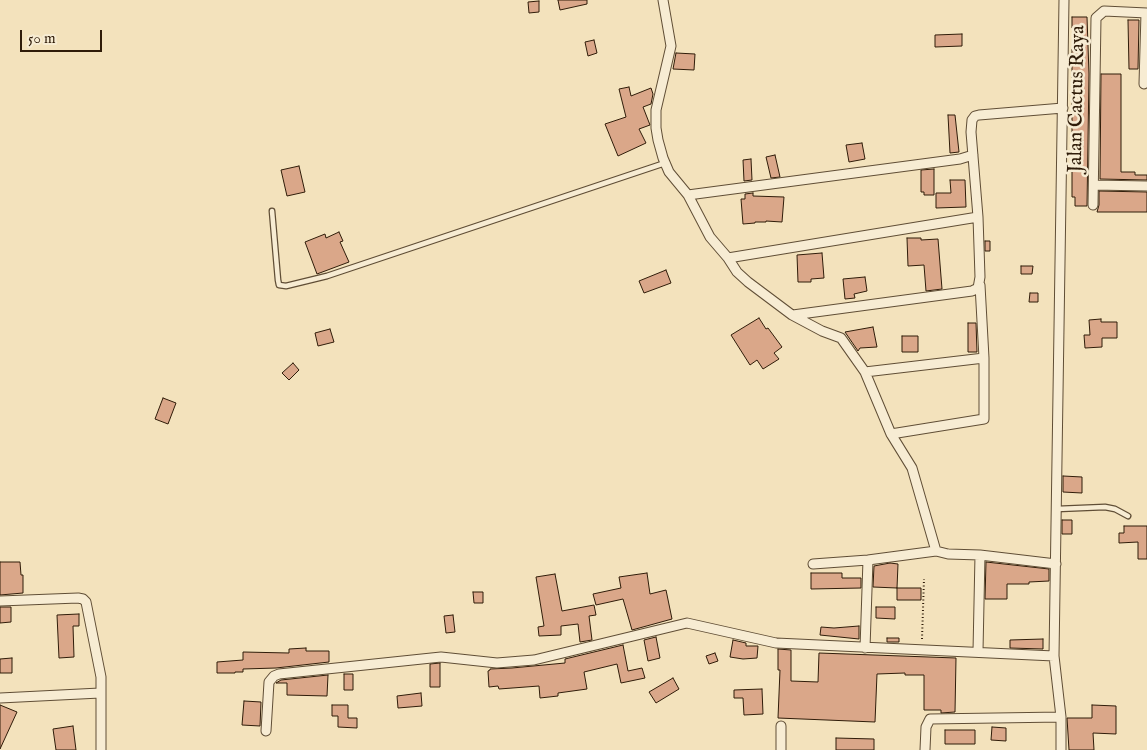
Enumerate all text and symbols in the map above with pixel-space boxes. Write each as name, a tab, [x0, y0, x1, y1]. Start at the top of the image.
scale bar	[22, 20, 105, 52]
street label: Jalan Cactus Raya	[1065, 25, 1091, 173]
text: 50 m	[28, 29, 56, 48]

